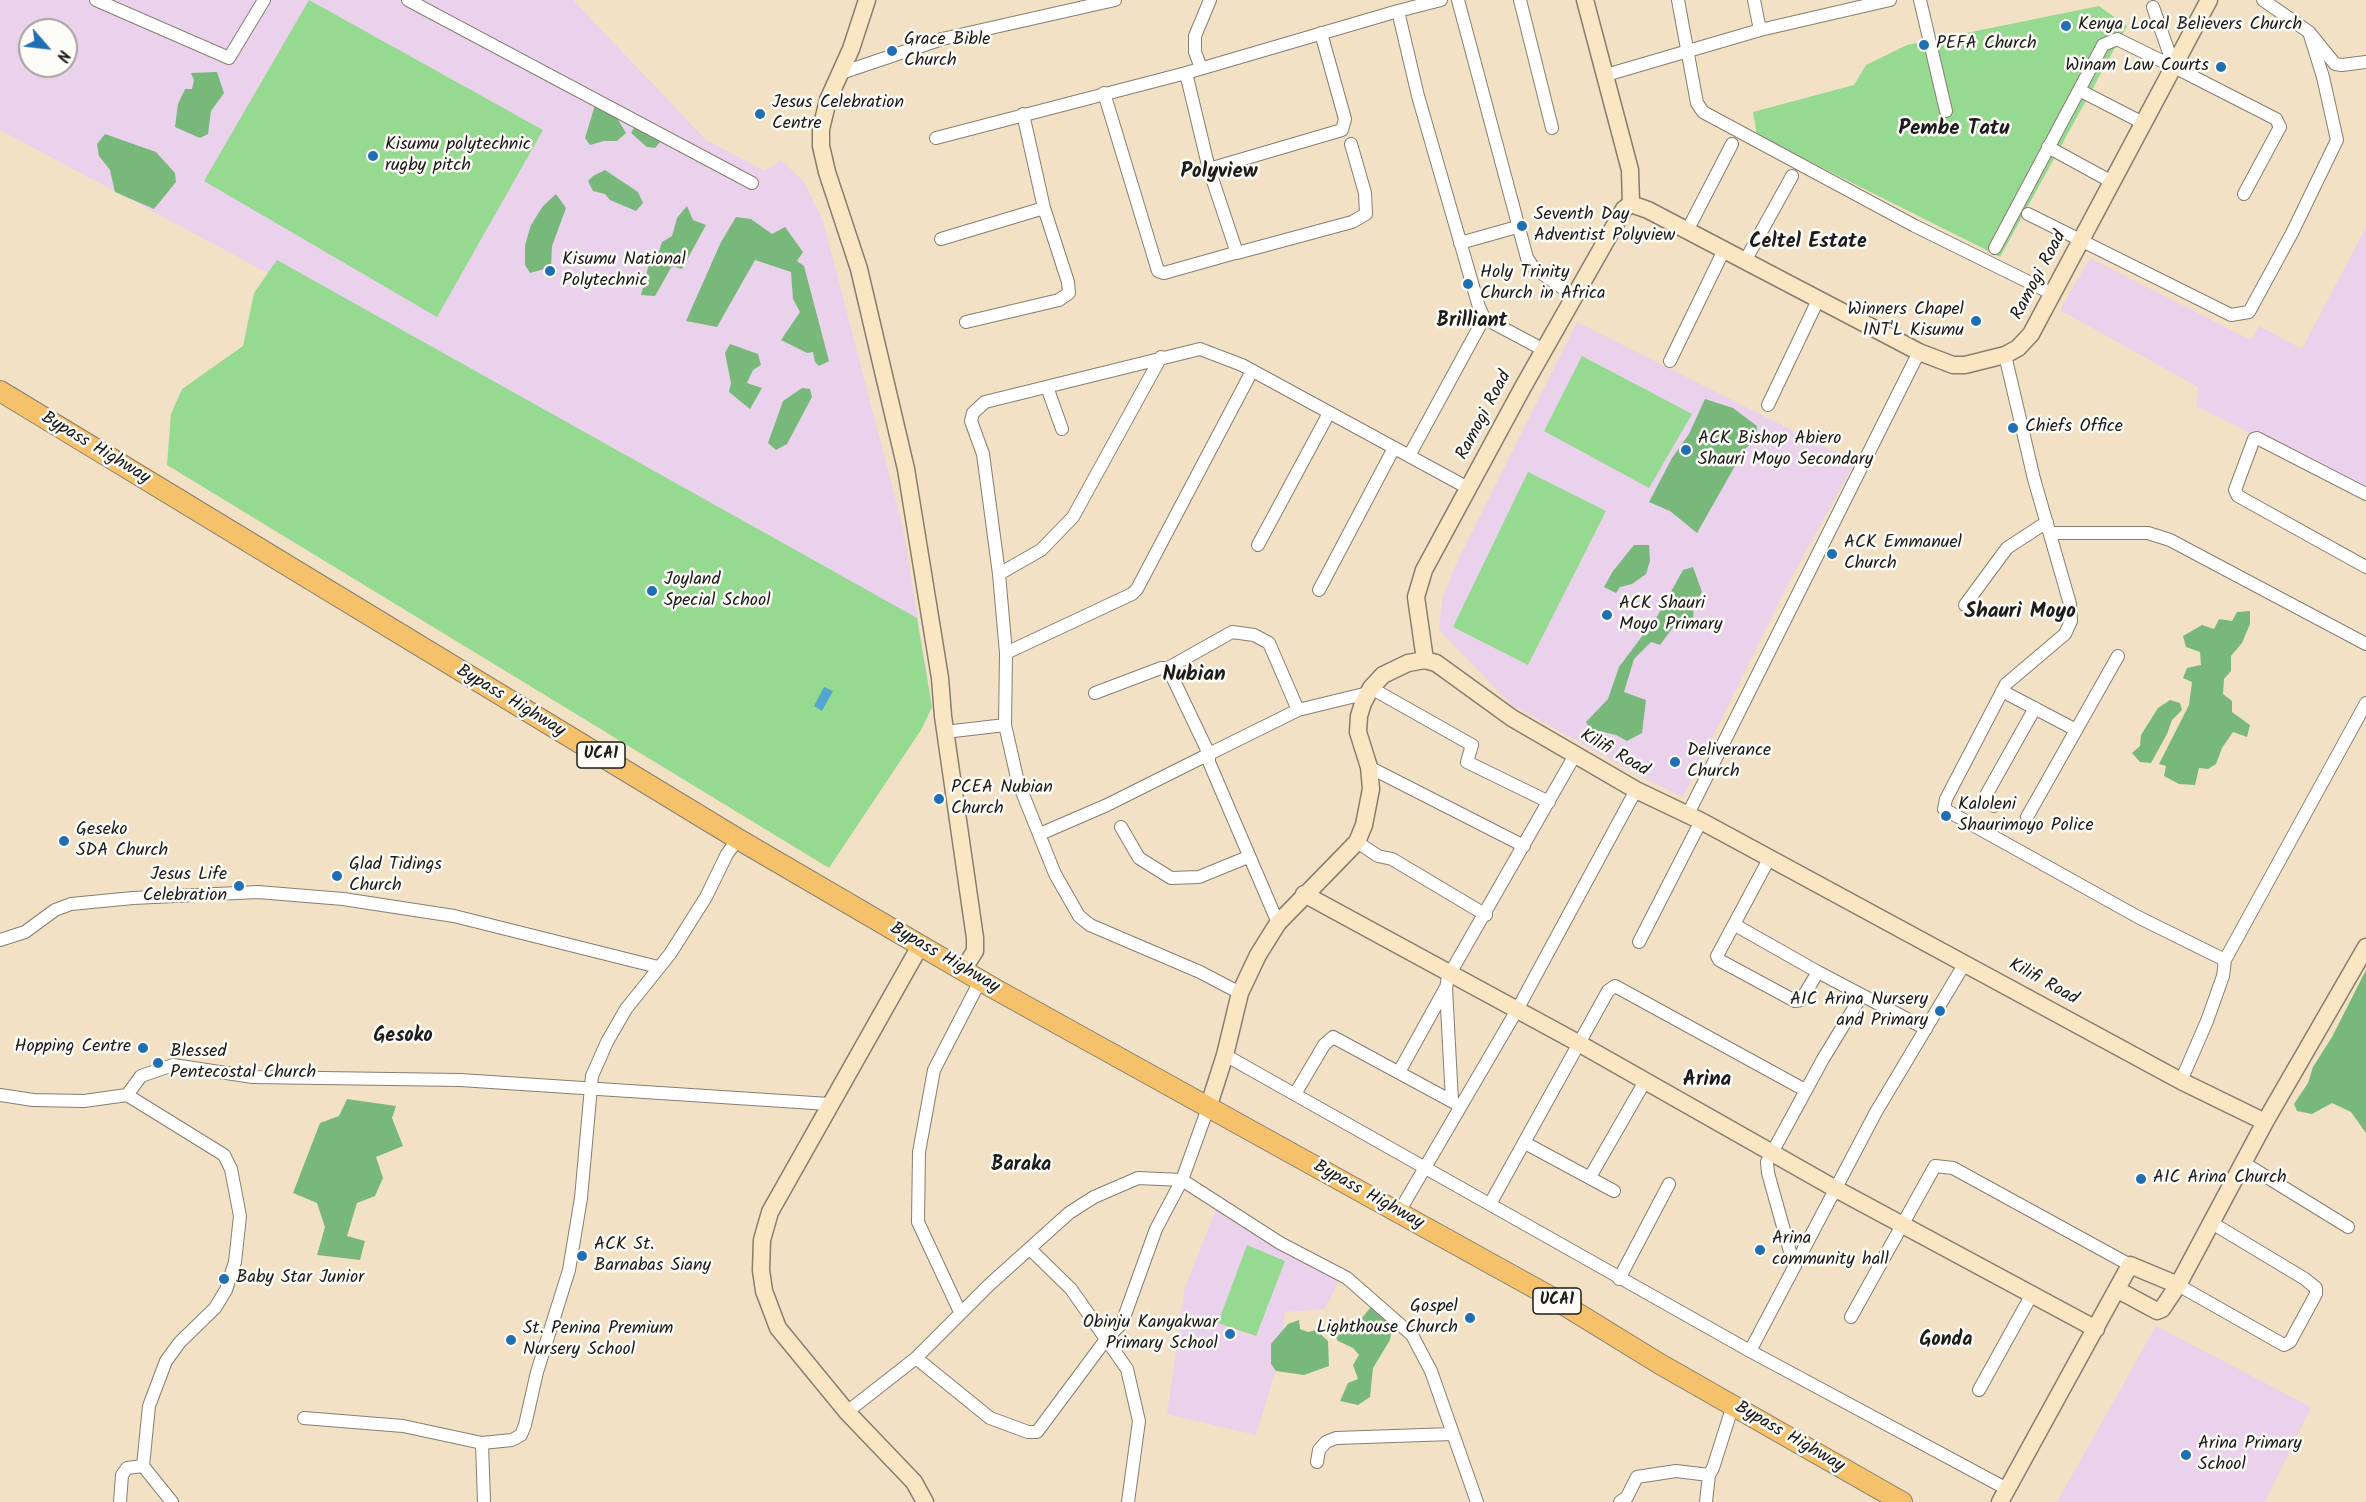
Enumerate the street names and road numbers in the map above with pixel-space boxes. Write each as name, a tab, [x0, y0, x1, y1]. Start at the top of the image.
street label: Ramogi Road	[2008, 228, 2072, 324]
street label: Ramogi Road	[1453, 368, 1517, 464]
street label: Bypass Highway	[37, 408, 153, 490]
street label: Bypass Highway	[452, 661, 568, 743]
street label: Kilifi Road	[1576, 726, 1652, 782]
road number: UCA1	[577, 742, 625, 768]
street label: Bypass Highway	[885, 919, 1003, 999]
street label: Kilifi Road	[2004, 955, 2082, 1011]
street label: Bypass Highway	[1309, 1157, 1427, 1235]
road number: UCA1	[1533, 1288, 1581, 1314]
street label: Bypass Highway	[1730, 1398, 1848, 1478]

